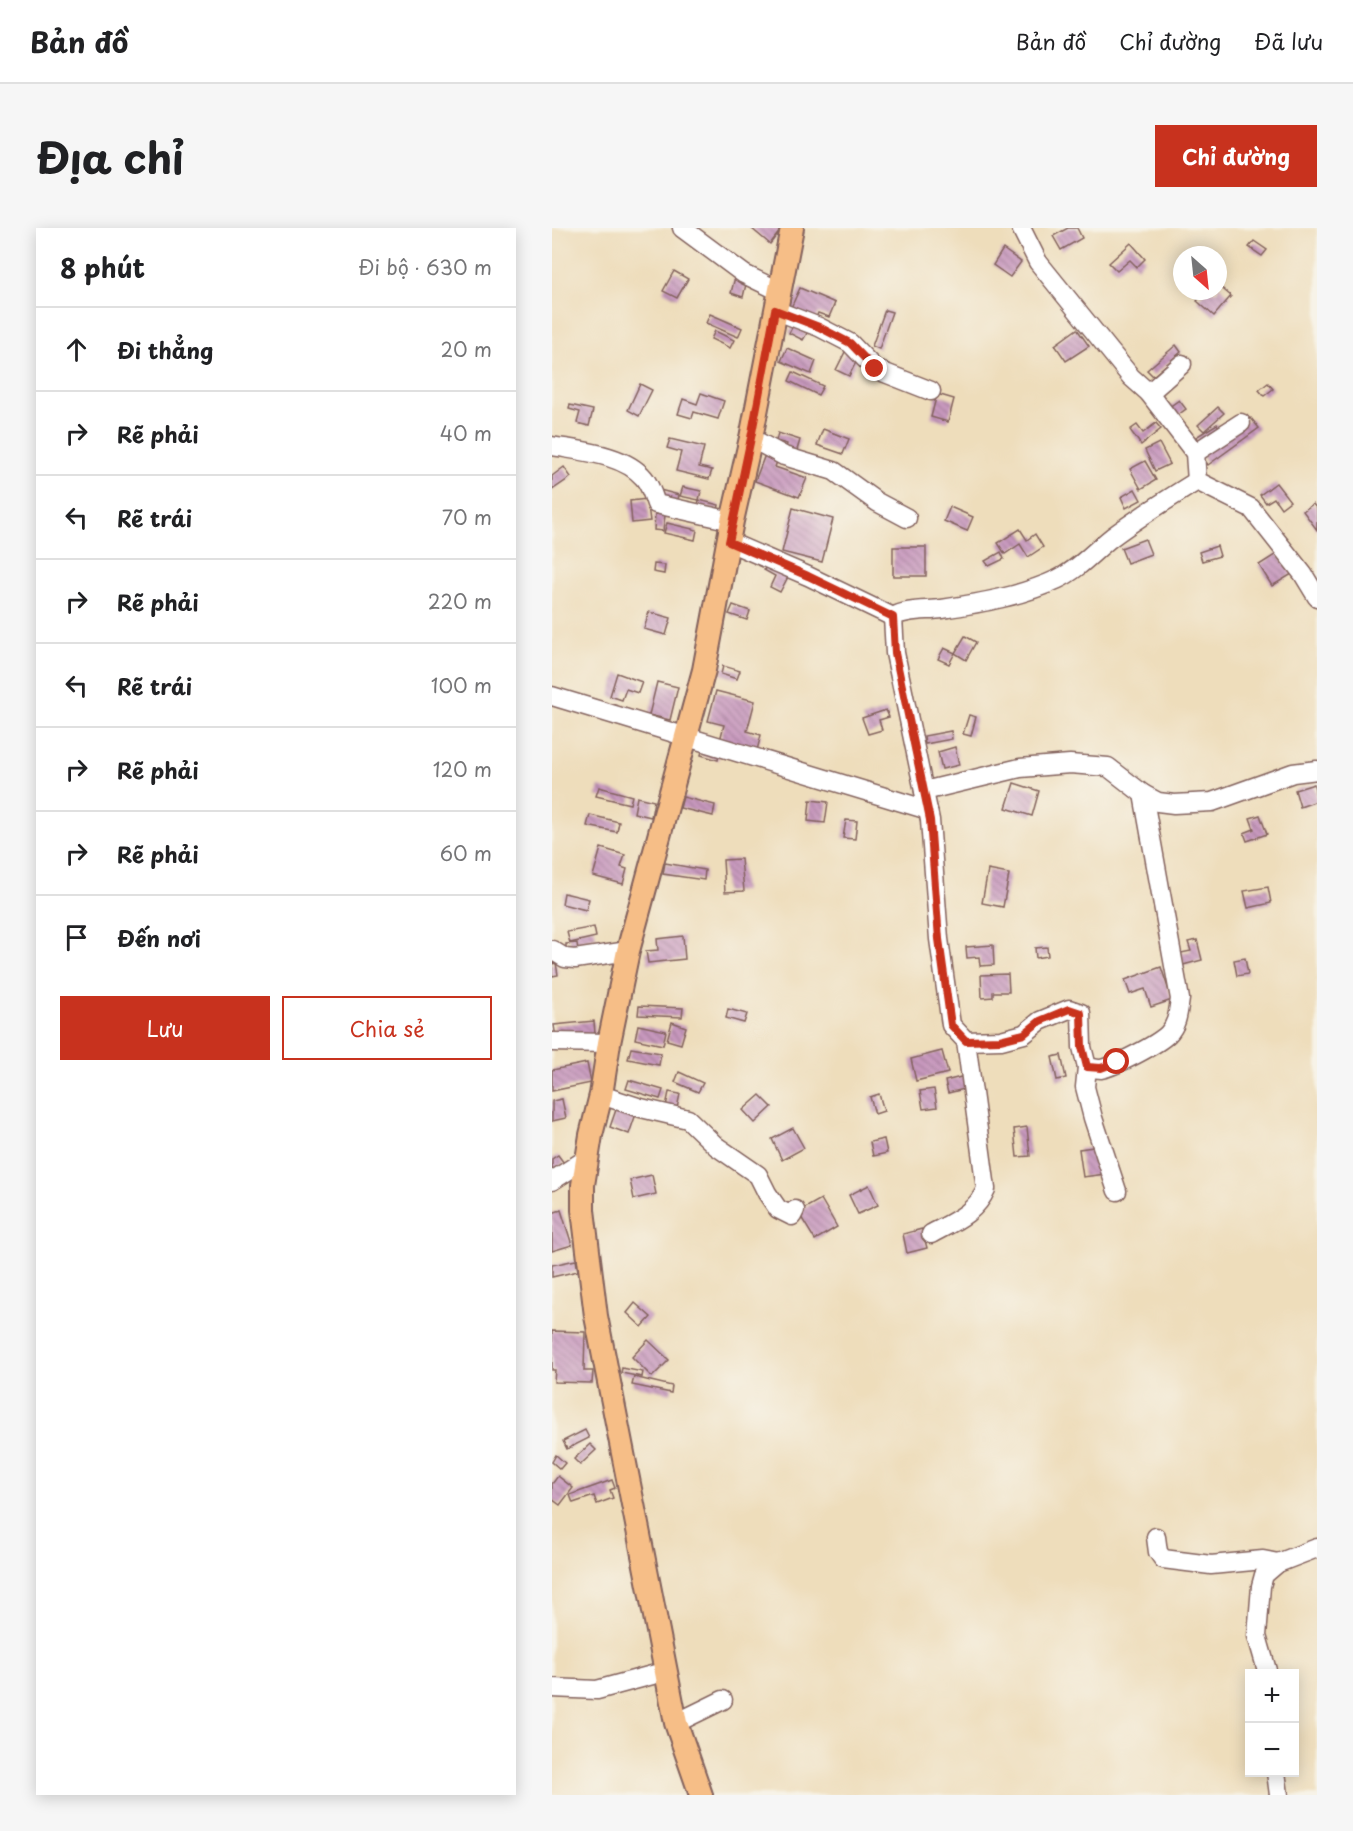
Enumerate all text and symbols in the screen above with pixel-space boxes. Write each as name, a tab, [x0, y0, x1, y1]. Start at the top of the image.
text: Bản đồ	[30, 20, 128, 63]
text: Bản đồ	[1016, 25, 1086, 57]
text: Chỉ đường	[1119, 25, 1221, 57]
text: Đã lưu	[1254, 25, 1323, 57]
text: Địa chỉ	[36, 125, 184, 188]
button: Chỉ đường	[1155, 125, 1317, 187]
north arrow	[1173, 246, 1227, 300]
text: 8 phút	[60, 248, 145, 287]
text: Đi bộ · 630 m	[358, 252, 492, 282]
icon: ahead	[60, 333, 93, 366]
text: Đi thẳng	[117, 333, 213, 366]
text: 20 m	[440, 334, 492, 364]
route end	[861, 355, 887, 381]
icon: right	[60, 417, 93, 450]
text: Rẽ phải	[117, 417, 199, 450]
text: 40 m	[440, 418, 492, 448]
icon: left	[60, 501, 93, 534]
text: Rẽ trái	[117, 501, 192, 534]
text: 70 m	[442, 502, 492, 532]
icon: right	[60, 585, 93, 618]
text: Rẽ phải	[117, 585, 199, 618]
text: 220 m	[428, 586, 492, 616]
icon: left	[60, 669, 93, 702]
text: Rẽ trái	[117, 669, 192, 702]
text: 100 m	[431, 670, 492, 700]
icon: right	[60, 753, 93, 786]
text: Rẽ phải	[117, 753, 199, 786]
text: 120 m	[433, 754, 492, 784]
icon: right	[60, 837, 93, 870]
text: Rẽ phải	[117, 837, 199, 870]
text: 60 m	[440, 838, 492, 868]
icon: arrive	[60, 921, 93, 954]
text: Đến nơi	[117, 921, 201, 954]
button: Lưu	[60, 996, 270, 1060]
button: Chia sẻ	[282, 996, 492, 1060]
route start	[1103, 1048, 1129, 1074]
map controls	[1245, 1669, 1299, 1777]
button: +	[1245, 1669, 1299, 1723]
button: −	[1245, 1723, 1299, 1777]

